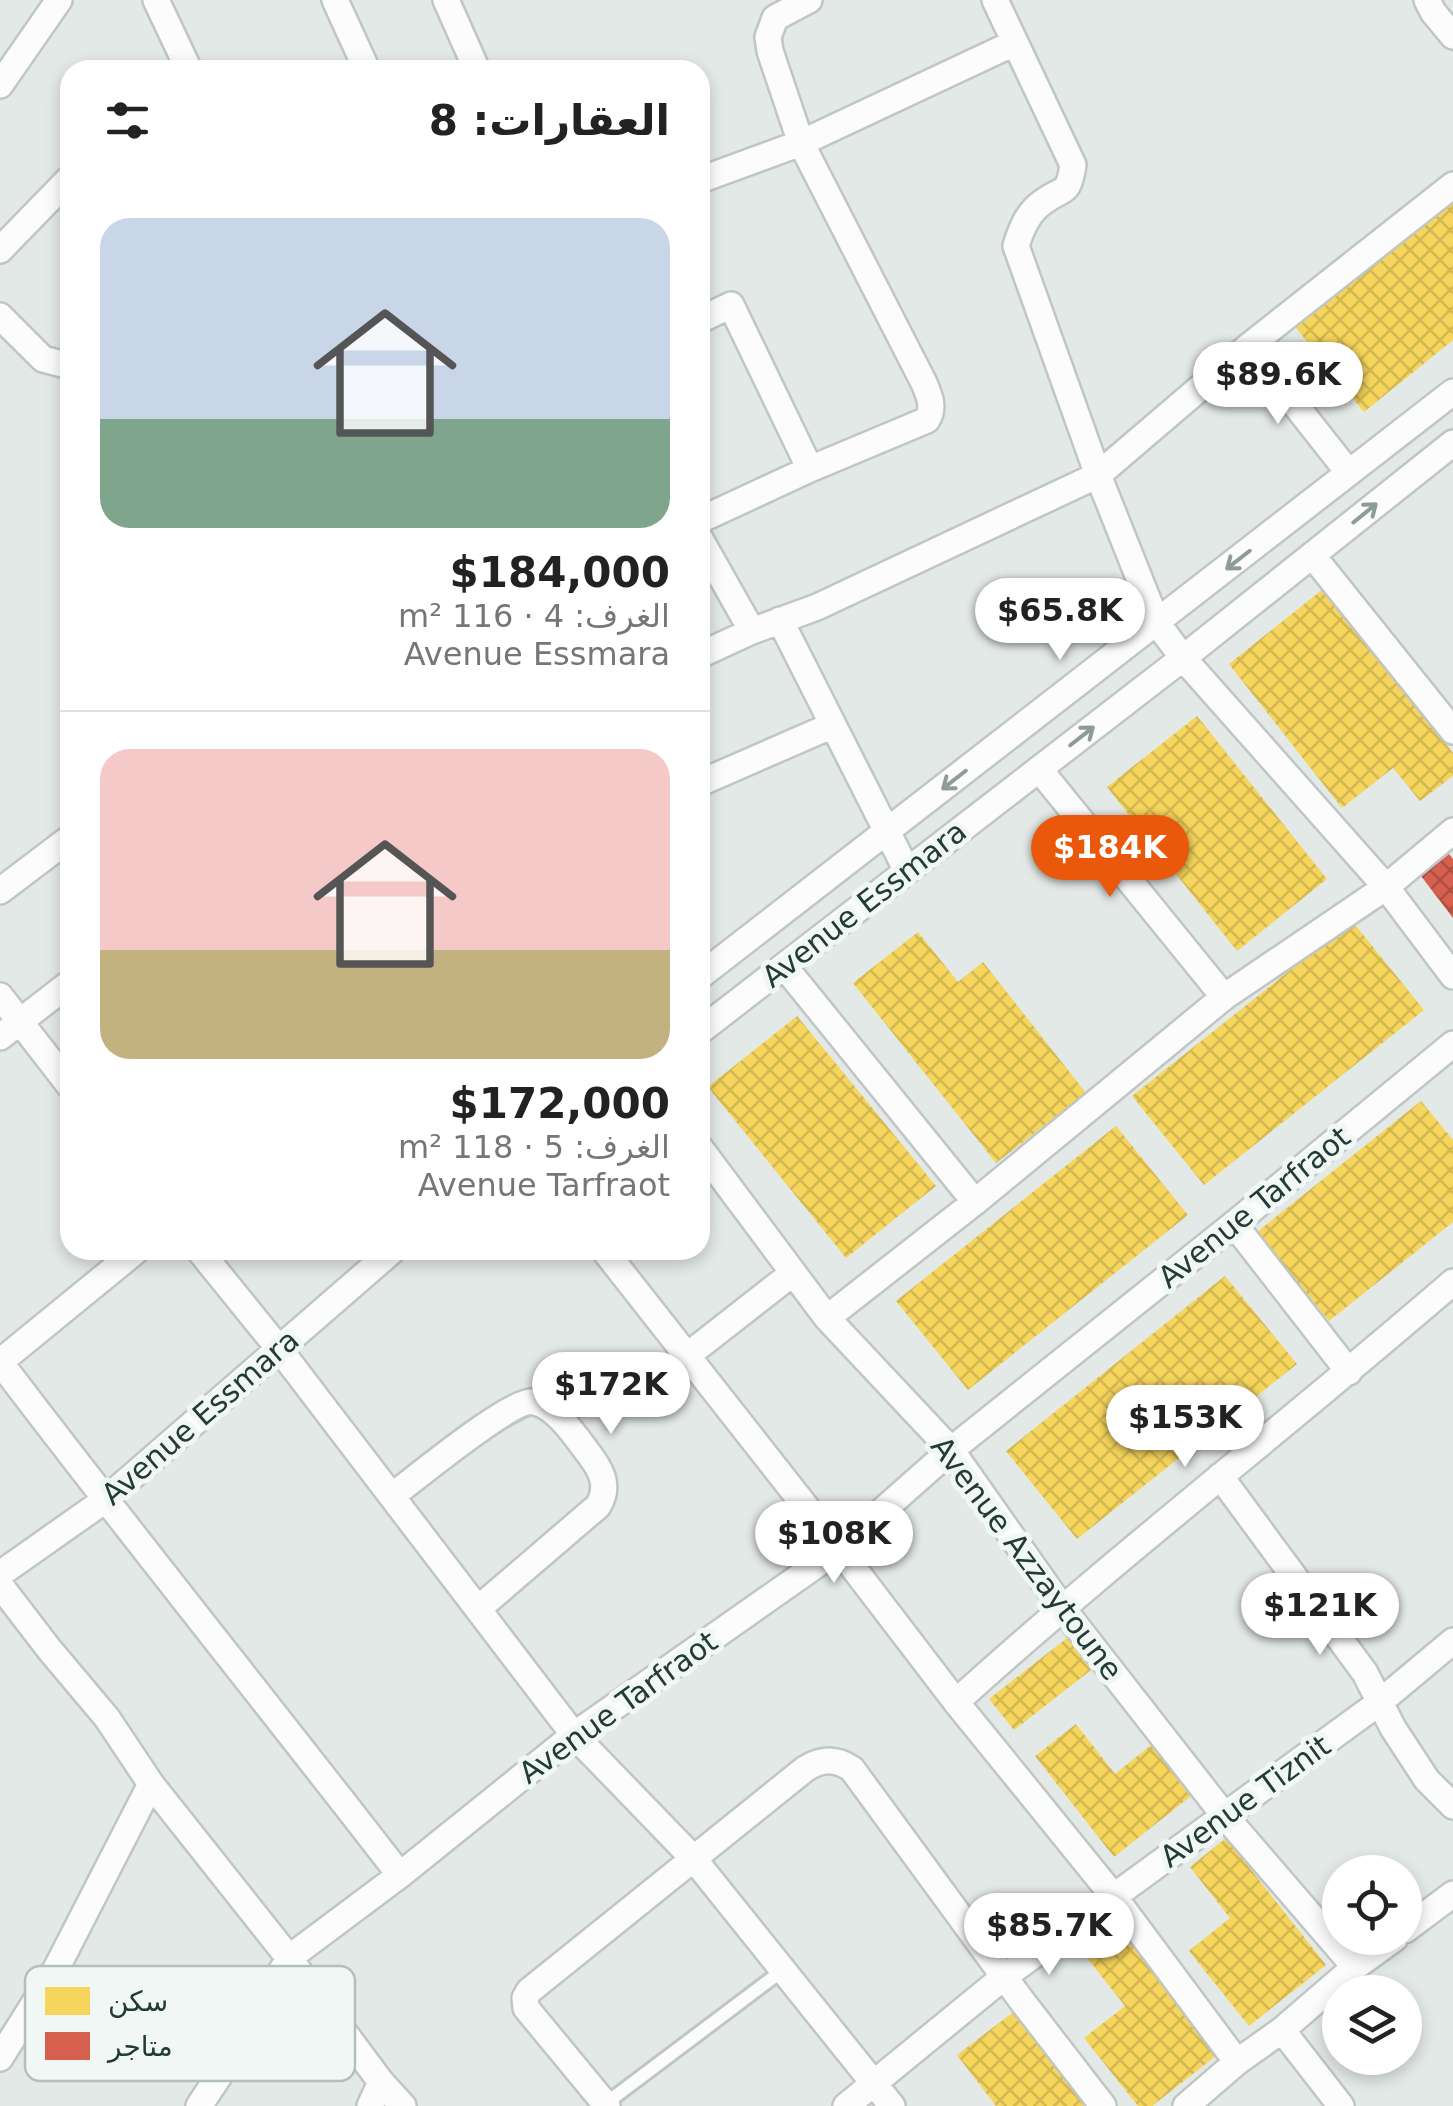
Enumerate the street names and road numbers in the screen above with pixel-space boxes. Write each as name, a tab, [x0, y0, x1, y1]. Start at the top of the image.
street label: Avenue Essmara	[755, 813, 973, 995]
street label: Avenue Tarfraot	[1151, 1119, 1357, 1295]
street label: Avenue Essmara	[94, 1322, 306, 1512]
street label: Avenue Azzaytoune	[924, 1429, 1130, 1687]
street label: Avenue Tarfraot	[512, 1623, 724, 1791]
street label: Avenue Tiznit	[1153, 1727, 1337, 1874]

